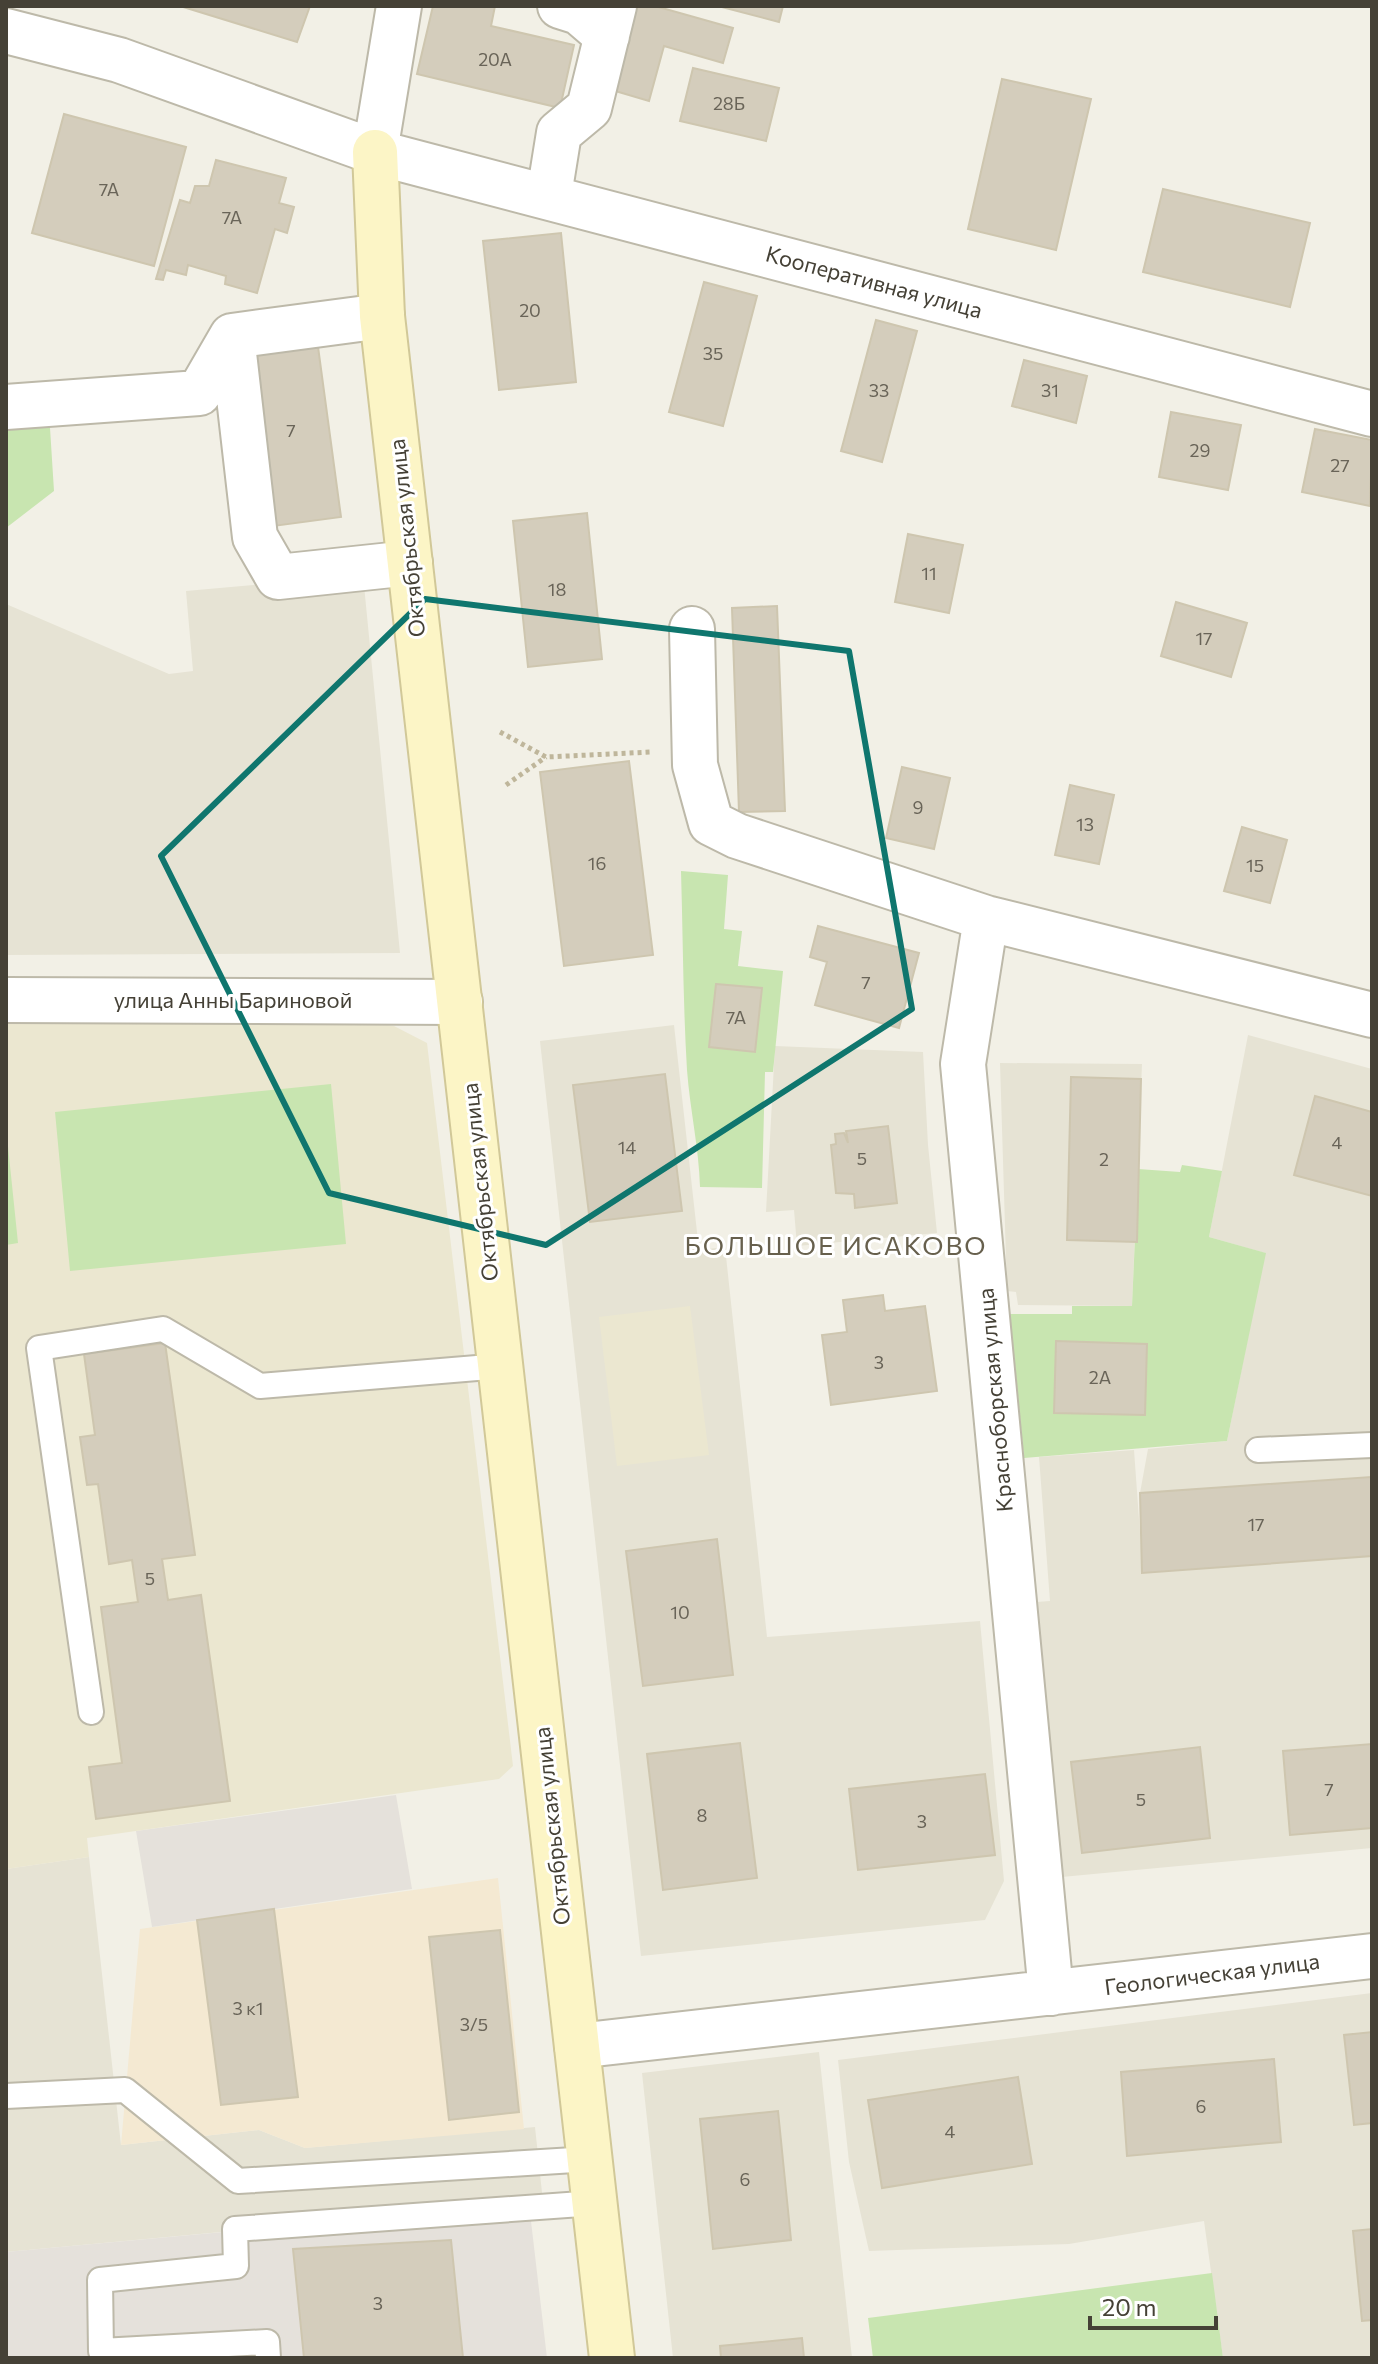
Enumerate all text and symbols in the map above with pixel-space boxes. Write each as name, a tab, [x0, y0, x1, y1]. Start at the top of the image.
house number: 20А	[478, 48, 512, 70]
house number: 28Б	[713, 92, 745, 114]
house number: 7А	[99, 178, 119, 200]
house number: 7А	[222, 206, 242, 228]
street label: Кооперативная улица	[763, 240, 985, 323]
house number: 20	[519, 299, 541, 321]
house number: 35	[703, 342, 723, 364]
house number: 33	[869, 379, 889, 401]
house number: 31	[1041, 379, 1059, 401]
house number: 7	[286, 419, 296, 441]
street label: Октябрьская улица	[383, 438, 430, 639]
house number: 29	[1190, 439, 1210, 461]
house number: 27	[1330, 454, 1350, 476]
house number: 11	[921, 562, 937, 584]
house number: 18	[548, 578, 566, 600]
house number: 17	[1195, 627, 1213, 649]
house number: 9	[913, 796, 923, 818]
house number: 13	[1076, 813, 1094, 835]
house number: 16	[588, 852, 606, 874]
house number: 15	[1246, 854, 1264, 876]
house number: 7	[861, 971, 871, 993]
street label: улица Анны Бариновой	[114, 986, 352, 1013]
house number: 7А	[726, 1006, 746, 1028]
street label: Октябрьская улица	[456, 1082, 503, 1283]
house number: 4	[1332, 1131, 1343, 1153]
house number: 14	[618, 1136, 636, 1158]
house number: 5	[857, 1147, 867, 1169]
house number: 2	[1099, 1148, 1109, 1170]
district label: БОЛЬШОЕ ИСАКОВО	[684, 1229, 988, 1260]
street label: Красноборская улица	[971, 1287, 1018, 1513]
house number: 3	[874, 1351, 884, 1373]
house number: 2А	[1089, 1366, 1111, 1388]
house number: 17	[1247, 1513, 1265, 1535]
house number: 5	[145, 1567, 155, 1589]
house number: 10	[670, 1601, 690, 1623]
street label: Октябрьская улица	[528, 1726, 575, 1927]
house number: 7	[1324, 1778, 1334, 1800]
house number: 5	[1136, 1788, 1146, 1810]
house number: 8	[697, 1804, 708, 1826]
house number: 3	[917, 1810, 927, 1832]
street label: Геологическая улица	[1103, 1947, 1321, 2000]
house number: 3 к1	[232, 1997, 264, 2019]
house number: 3/5	[460, 2013, 488, 2035]
house number: 6	[1196, 2095, 1206, 2117]
house number: 4	[945, 2120, 956, 2142]
house number: 6	[740, 2168, 750, 2190]
scale bar	[1090, 2280, 1216, 2330]
house number: 3	[373, 2292, 383, 2314]
text: 20 m	[1102, 2292, 1156, 2321]

